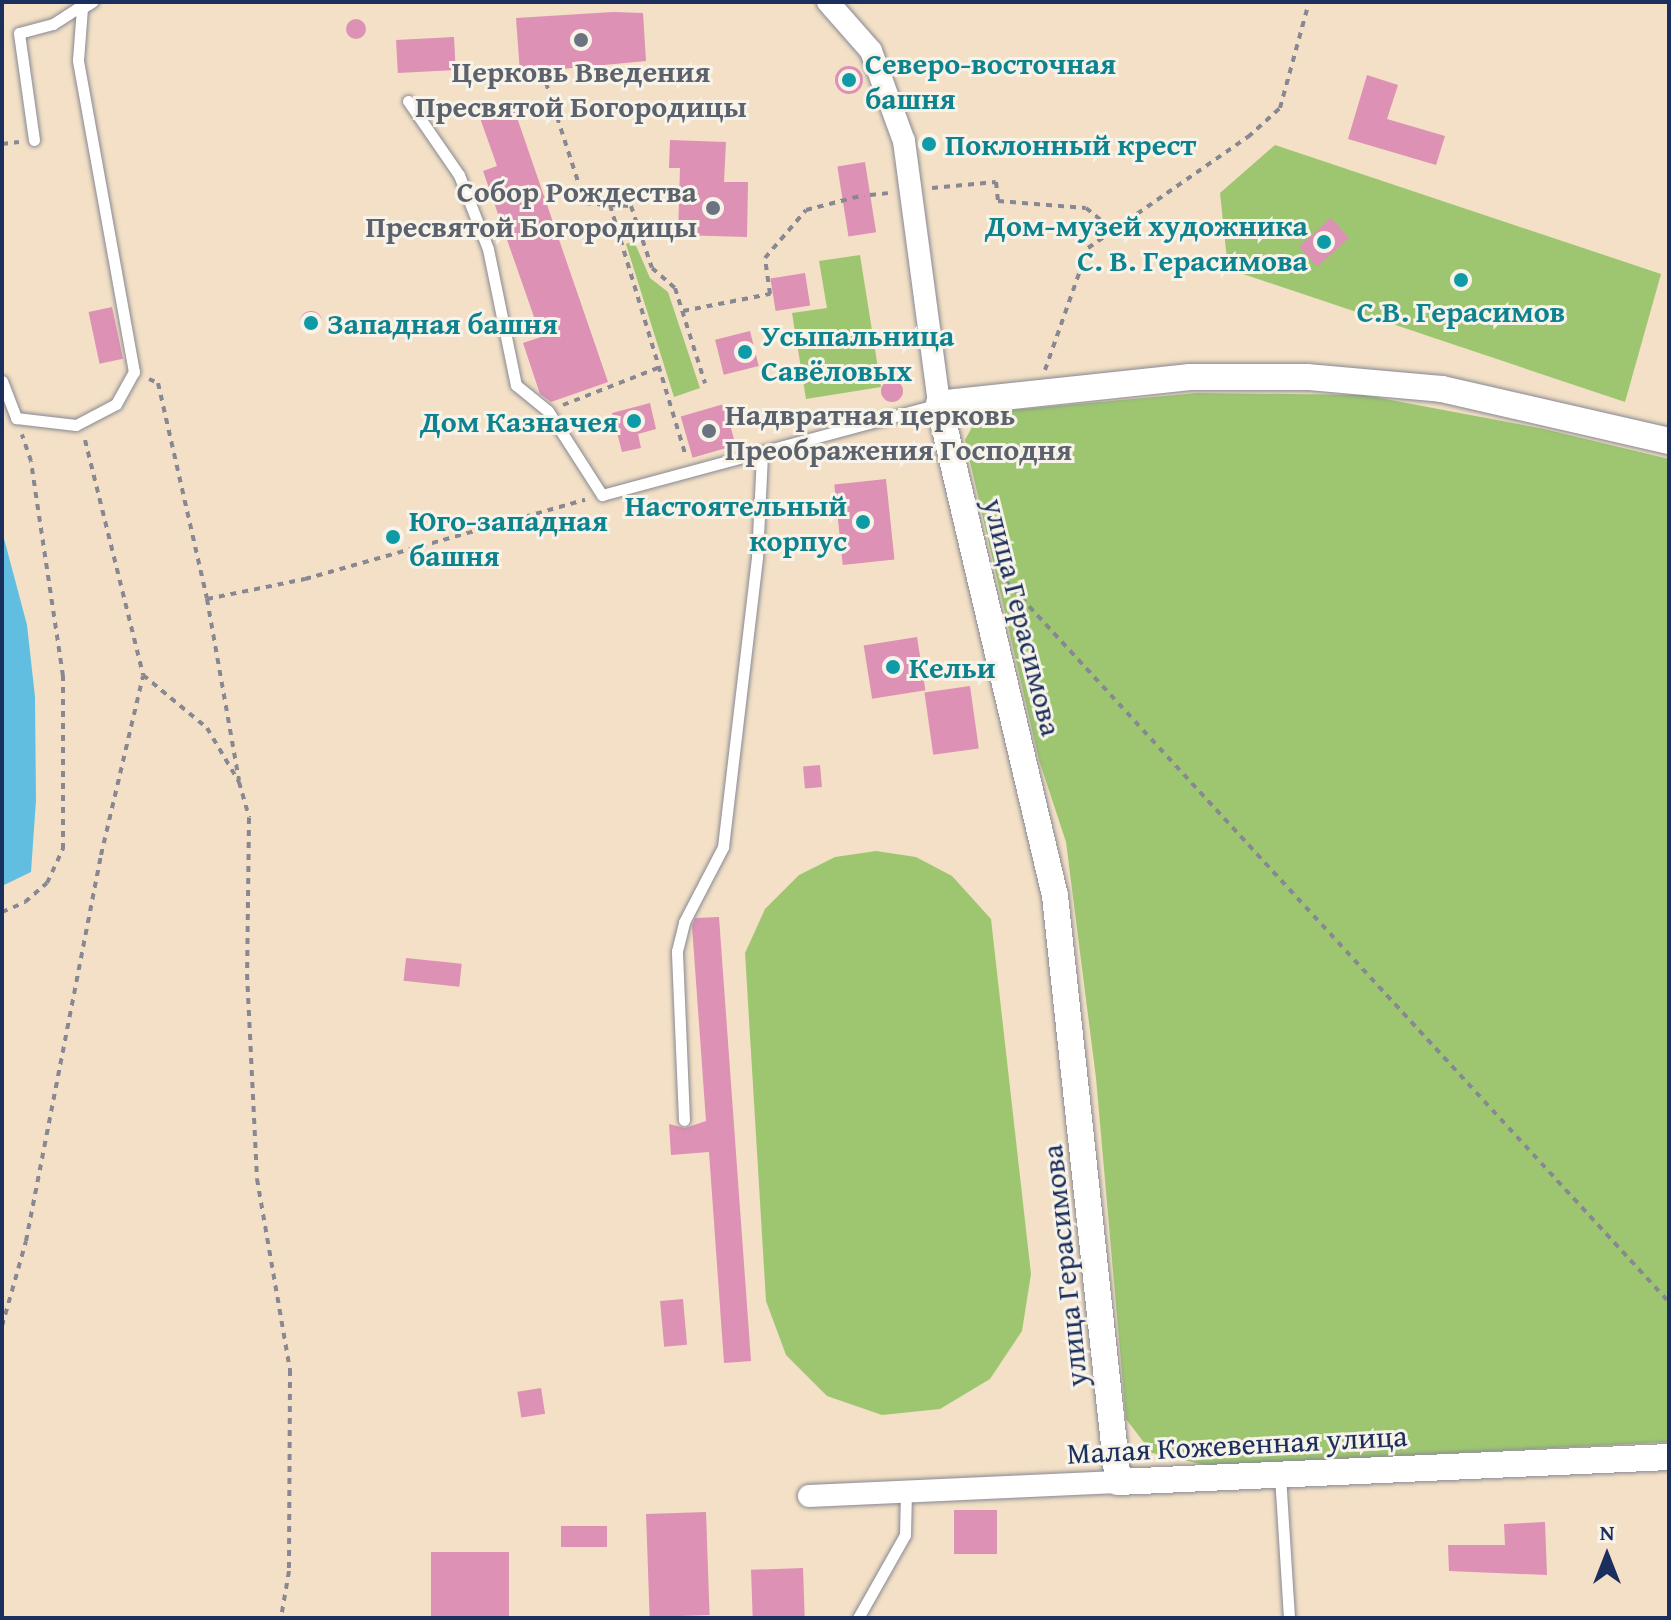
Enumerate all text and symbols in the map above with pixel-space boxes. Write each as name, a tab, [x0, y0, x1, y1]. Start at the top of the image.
marker: Церковь Введения Пресвятой Богородицы	[572, 31, 590, 49]
place label: Северо-восточная башня	[865, 45, 1116, 116]
place label: Церковь Введения Пресвятой Богородицы	[415, 53, 747, 124]
marker: Северо-восточная башня	[840, 71, 858, 89]
place label: Поклонный крест	[945, 126, 1196, 162]
marker: Поклонный крест	[920, 135, 938, 153]
place label: Собор Рождества Пресвятой Богородицы	[366, 173, 697, 244]
marker: Собор Рождества Пресвятой Богородицы	[704, 199, 722, 217]
place label: Дом-музей художника С. В. Герасимова	[985, 207, 1308, 278]
marker: Дом-музей художника С. В. Герасимова	[1315, 233, 1333, 251]
marker: С.В. Герасимов	[1452, 271, 1470, 289]
place label: С.В. Герасимов	[1357, 293, 1565, 329]
place label: Западная башня	[327, 305, 558, 341]
marker: Западная башня	[302, 314, 320, 332]
place label: Усыпальница Савёловых	[761, 317, 954, 388]
marker: Усыпальница Савёловых	[736, 343, 754, 361]
place label: Надвратная церковь Преображения Господня	[725, 396, 1072, 466]
place label: Дом Казначея	[420, 403, 618, 439]
marker: Дом Казначея	[625, 412, 643, 430]
marker: Надвратная церковь Преображения Господня	[700, 422, 718, 440]
place label: Настоятельный корпус	[625, 487, 847, 558]
street label: улица Герасимова	[976, 495, 1070, 739]
place label: Юго-западная башня	[409, 502, 608, 572]
marker: Настоятельный корпус	[854, 513, 872, 531]
marker: Юго-западная башня	[384, 528, 402, 546]
place label: Кельи	[909, 649, 996, 685]
marker: Кельи	[884, 658, 902, 676]
street label: улица Герасимова	[1033, 1143, 1095, 1389]
street label: Малая Кожевенная улица	[1066, 1417, 1408, 1471]
north arrow	[1567, 1516, 1647, 1596]
text: N	[1600, 1516, 1614, 1548]

